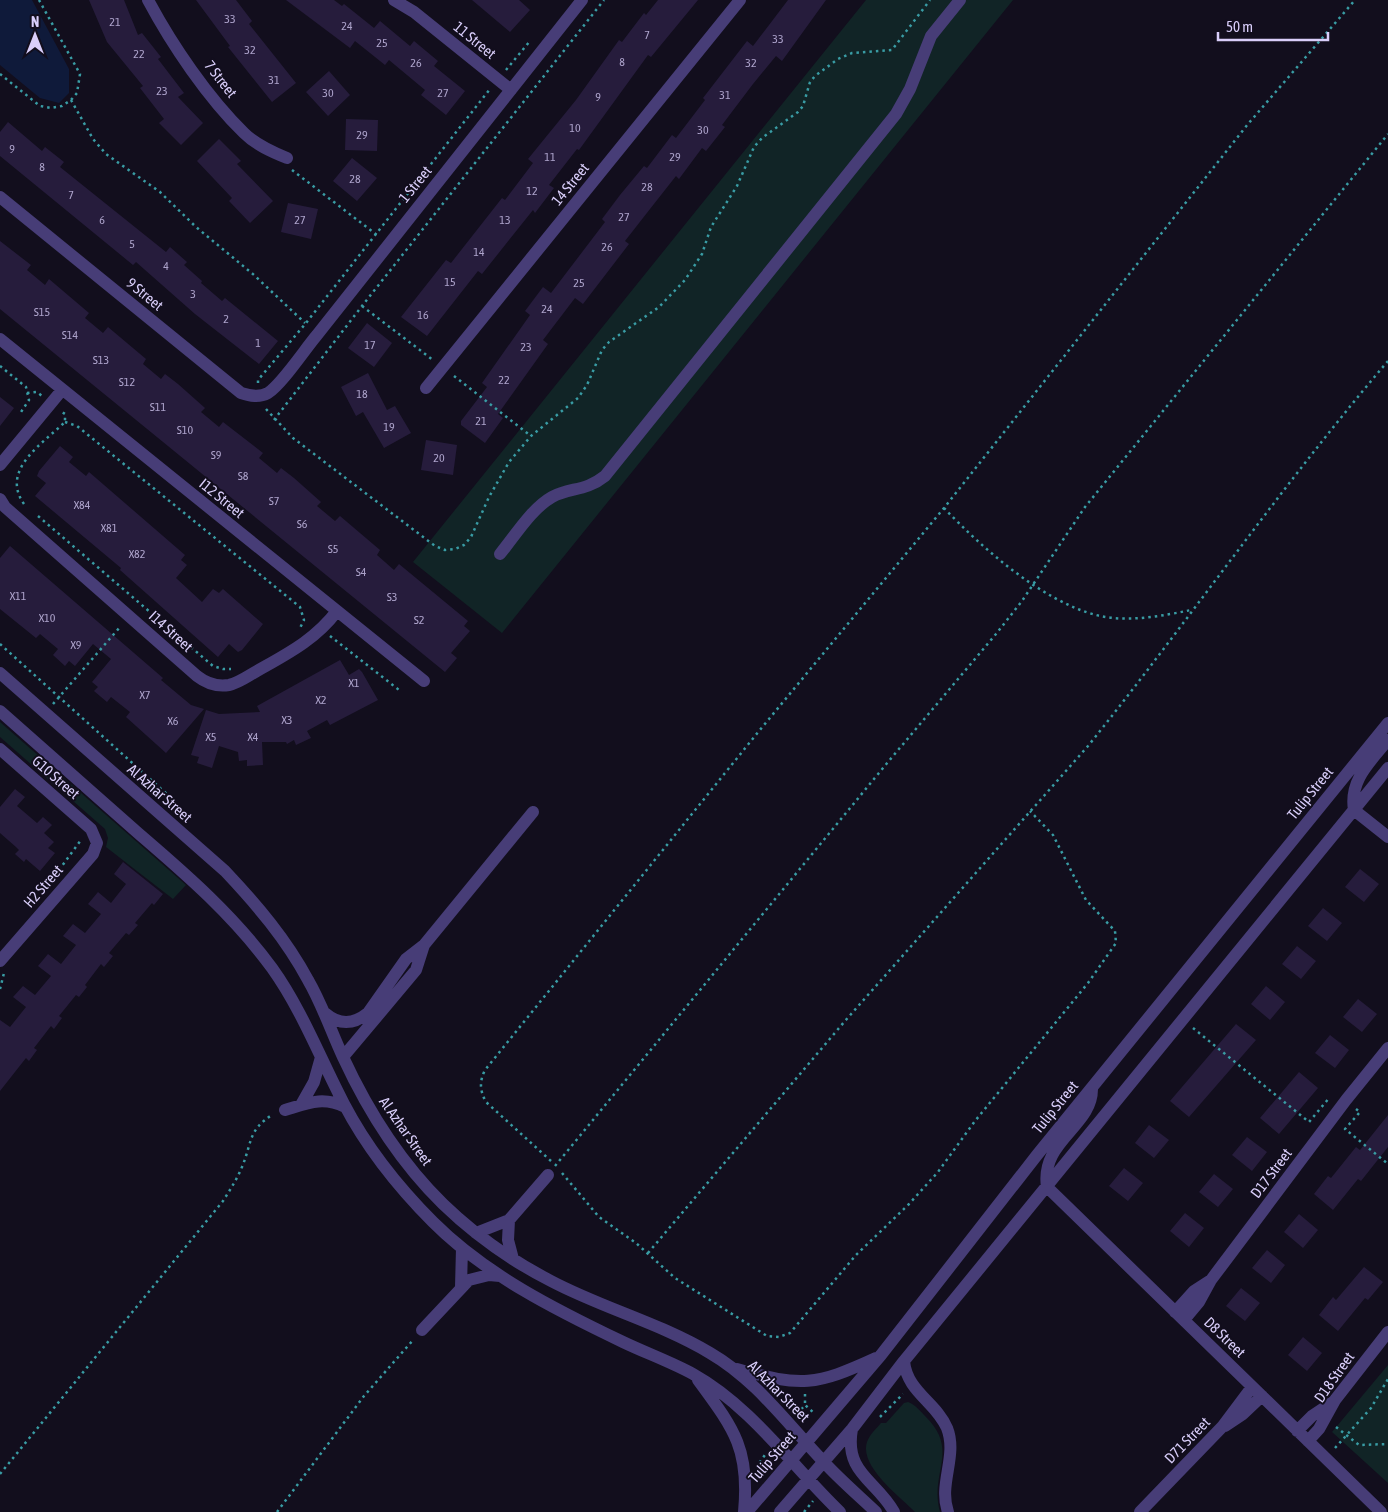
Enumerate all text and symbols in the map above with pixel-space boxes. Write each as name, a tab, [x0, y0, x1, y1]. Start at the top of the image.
north arrow	[10, 10, 60, 60]
scale bar	[1218, 10, 1328, 42]
house number: 33	[224, 12, 236, 26]
text: N	[31, 14, 39, 30]
house number: 21	[109, 15, 121, 29]
street label: 11 Street	[451, 18, 499, 62]
text: 50 m	[1226, 18, 1253, 35]
house number: 24	[341, 19, 353, 33]
house number: 7	[644, 28, 650, 42]
house number: 33	[772, 32, 784, 46]
house number: 25	[376, 36, 388, 50]
house number: 32	[244, 43, 256, 57]
house number: 22	[133, 47, 145, 61]
house number: 8	[619, 55, 625, 69]
house number: 26	[410, 56, 422, 70]
house number: 32	[745, 56, 757, 70]
street label: 7 Street	[201, 57, 241, 101]
house number: 31	[268, 73, 280, 87]
house number: 23	[156, 84, 168, 98]
house number: 30	[322, 86, 334, 100]
house number: 27	[437, 86, 449, 100]
house number: 31	[719, 88, 731, 102]
house number: 9	[595, 90, 601, 104]
house number: 10	[569, 121, 581, 135]
house number: 30	[697, 123, 709, 137]
house number: 29	[356, 128, 368, 142]
house number: 9	[9, 142, 15, 156]
house number: 11	[544, 150, 556, 164]
house number: 29	[669, 150, 681, 164]
house number: 8	[39, 160, 45, 174]
street label: 14 Street	[548, 160, 592, 208]
street label: 1 Street	[395, 162, 435, 206]
house number: 28	[349, 172, 361, 186]
house number: 28	[641, 180, 653, 194]
house number: 12	[526, 184, 538, 198]
house number: 7	[68, 188, 74, 202]
house number: 27	[618, 210, 630, 224]
house number: 6	[99, 213, 105, 227]
house number: 27	[294, 213, 306, 227]
house number: 13	[499, 213, 511, 227]
house number: 5	[129, 237, 135, 251]
house number: 26	[601, 240, 613, 254]
house number: 14	[473, 245, 485, 259]
house number: 4	[163, 259, 169, 273]
street label: 9 Street	[123, 274, 167, 314]
house number: 15	[444, 275, 456, 289]
house number: 25	[573, 276, 585, 290]
house number: 3	[190, 287, 196, 301]
house number: 24	[541, 302, 553, 316]
house number: S15	[34, 305, 50, 319]
house number: 16	[417, 308, 429, 322]
house number: 2	[223, 312, 229, 326]
house number: S14	[62, 328, 79, 342]
house number: 1	[255, 336, 261, 350]
house number: 17	[364, 338, 376, 352]
house number: 23	[520, 340, 532, 354]
house number: S13	[93, 353, 109, 367]
house number: 22	[498, 373, 510, 387]
house number: S12	[119, 375, 135, 389]
house number: 18	[356, 387, 368, 401]
house number: S11	[150, 400, 167, 414]
house number: 21	[475, 414, 487, 428]
house number: 19	[383, 420, 395, 434]
house number: S10	[177, 423, 194, 437]
house number: S9	[211, 448, 222, 462]
house number: 20	[433, 451, 445, 465]
house number: S8	[238, 469, 249, 483]
street label: I12 Street	[196, 475, 248, 521]
house number: S7	[269, 494, 280, 508]
house number: X84	[74, 498, 91, 512]
house number: S6	[297, 517, 308, 531]
house number: X81	[101, 521, 118, 535]
house number: S5	[328, 542, 338, 556]
house number: X82	[129, 547, 145, 561]
house number: S4	[356, 565, 367, 579]
house number: X11	[10, 589, 27, 603]
house number: S3	[387, 590, 397, 604]
street label: I14 Street	[146, 607, 196, 655]
house number: X10	[39, 611, 56, 625]
house number: S2	[414, 613, 424, 627]
house number: X9	[70, 638, 82, 652]
house number: X1	[348, 676, 360, 690]
house number: X7	[139, 688, 151, 702]
house number: X2	[315, 693, 327, 707]
house number: X3	[281, 713, 293, 727]
house number: X6	[167, 714, 179, 728]
house number: X5	[205, 730, 217, 744]
house number: X4	[247, 730, 259, 744]
street label: G10 Street	[29, 752, 83, 802]
street label: Al Azhar Street	[124, 760, 196, 826]
street label: Tulip Street	[1284, 763, 1336, 823]
street label: H2 Street	[20, 861, 66, 911]
street label: Tulip Street	[1029, 1077, 1081, 1137]
street label: Al Azhar Street	[376, 1093, 436, 1169]
street label: D17 Street	[1247, 1145, 1295, 1201]
street label: D8 Street	[1201, 1313, 1249, 1361]
street label: D18 Street	[1311, 1349, 1357, 1405]
street label: Al Azhar Street	[745, 1357, 813, 1425]
street label: D71 Street	[1161, 1413, 1213, 1467]
street label: Tulip Street	[745, 1428, 799, 1486]

